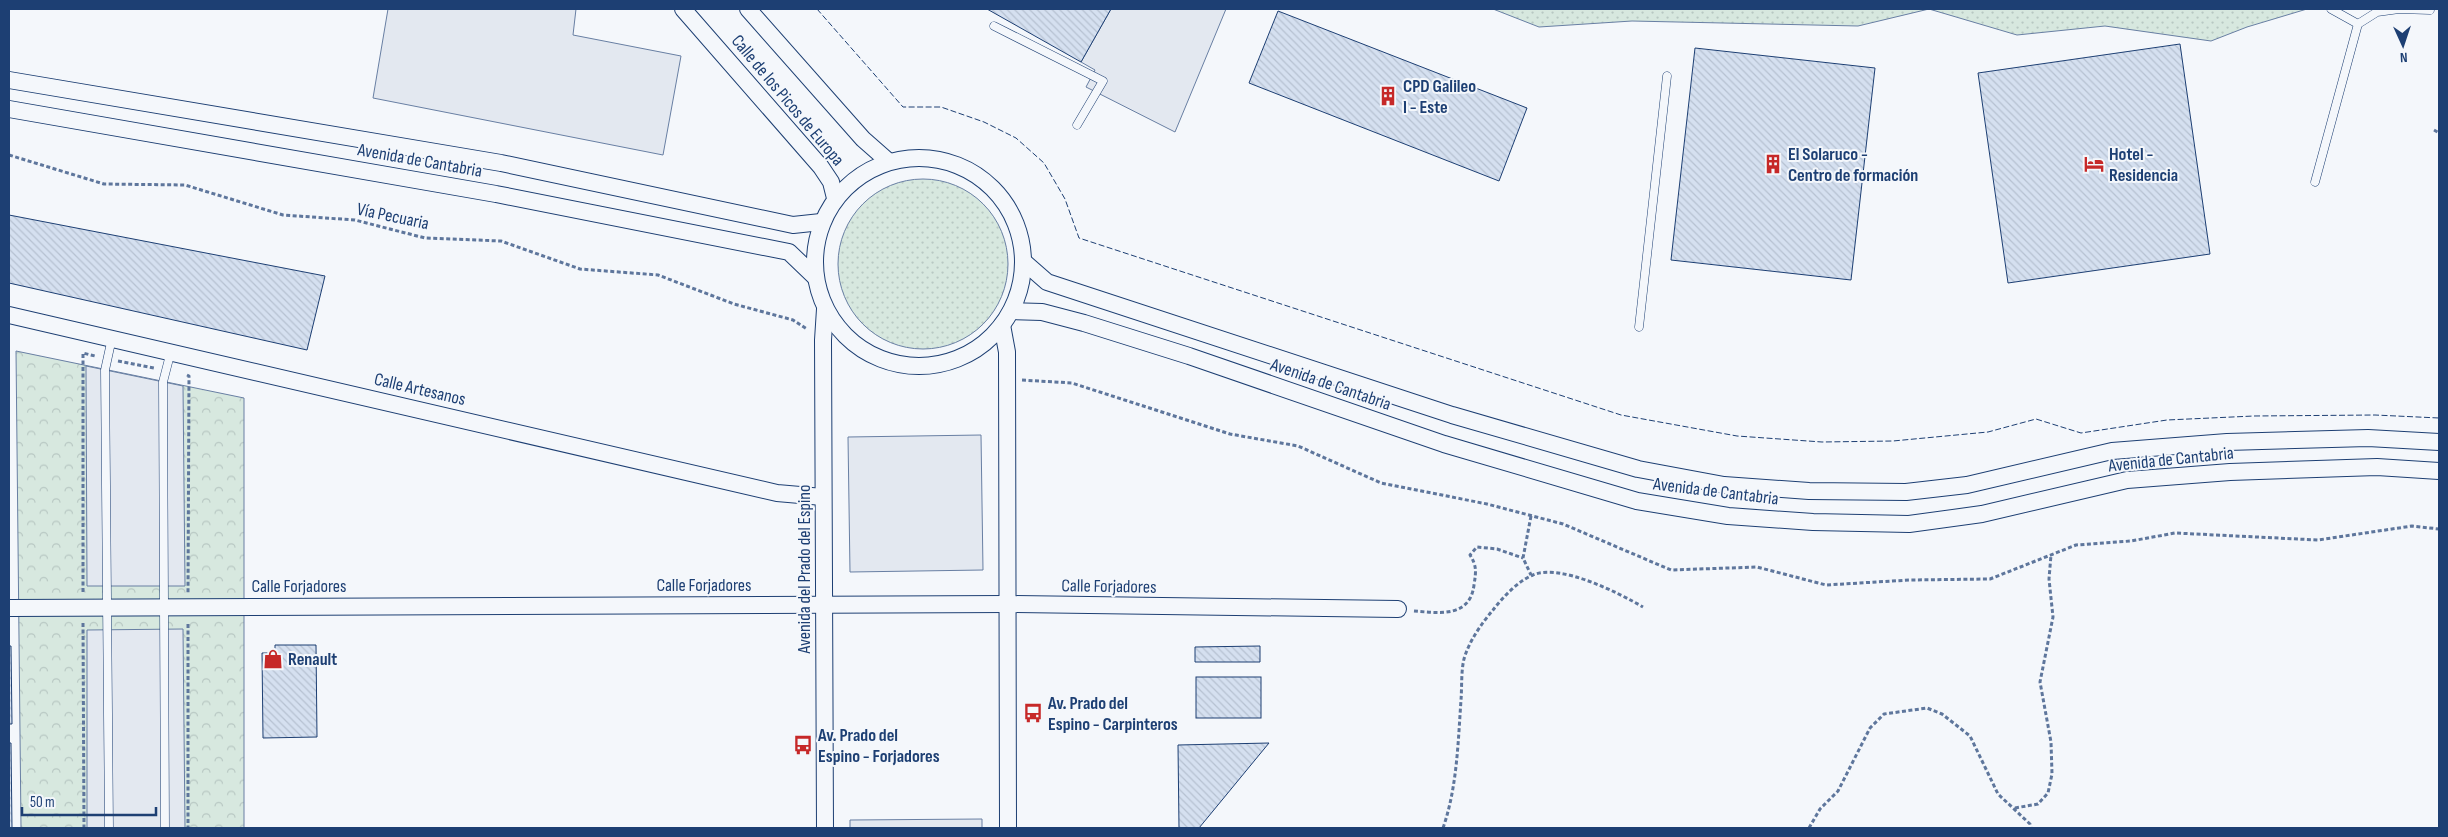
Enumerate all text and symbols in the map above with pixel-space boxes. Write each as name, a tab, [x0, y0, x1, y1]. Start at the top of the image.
north arrow	[2378, 20, 2428, 70]
street label: Calle de los Picos de Europa	[727, 31, 848, 170]
text: N	[2399, 49, 2408, 66]
place label: CPD Galileo I - Este	[1403, 76, 1476, 118]
building icon: CPD Galileo I - Este	[1377, 85, 1399, 107]
street label: Avenida de Cantabria	[355, 139, 484, 182]
place label: El Solaruco - Centro de formación	[1788, 144, 1918, 186]
place label: Hotel - Residencia	[2109, 144, 2178, 186]
building icon: El Solaruco - Centro de formación	[1762, 153, 1784, 175]
hotel icon: Hotel - Residencia	[2083, 153, 2105, 175]
street label: Vía Pecuaria	[355, 199, 431, 234]
street label: Avenida de Cantabria	[1267, 354, 1394, 415]
street label: Calle Artesanos	[372, 369, 468, 410]
street label: Avenida de Cantabria	[2106, 442, 2235, 477]
street label: Avenida de Cantabria	[1651, 473, 1780, 510]
street label: Avenida del Prado del Espino	[794, 485, 815, 654]
street label: Calle Forjadores	[656, 575, 752, 596]
street label: Calle Forjadores	[1061, 575, 1157, 598]
street label: Calle Forjadores	[251, 576, 347, 597]
shop icon: Renault	[262, 648, 284, 670]
place label: Renault	[288, 649, 337, 670]
place label: Av. Prado del Espino - Carpinteros	[1047, 693, 1178, 735]
bus stop icon: Av. Prado del Espino - Carpinteros	[1022, 702, 1044, 724]
place label: Av. Prado del Espino - Forjadores	[817, 725, 940, 767]
bus stop icon: Av. Prado del Espino - Forjadores	[792, 734, 814, 756]
scale bar	[22, 784, 156, 816]
text: 50 m	[30, 793, 55, 812]

